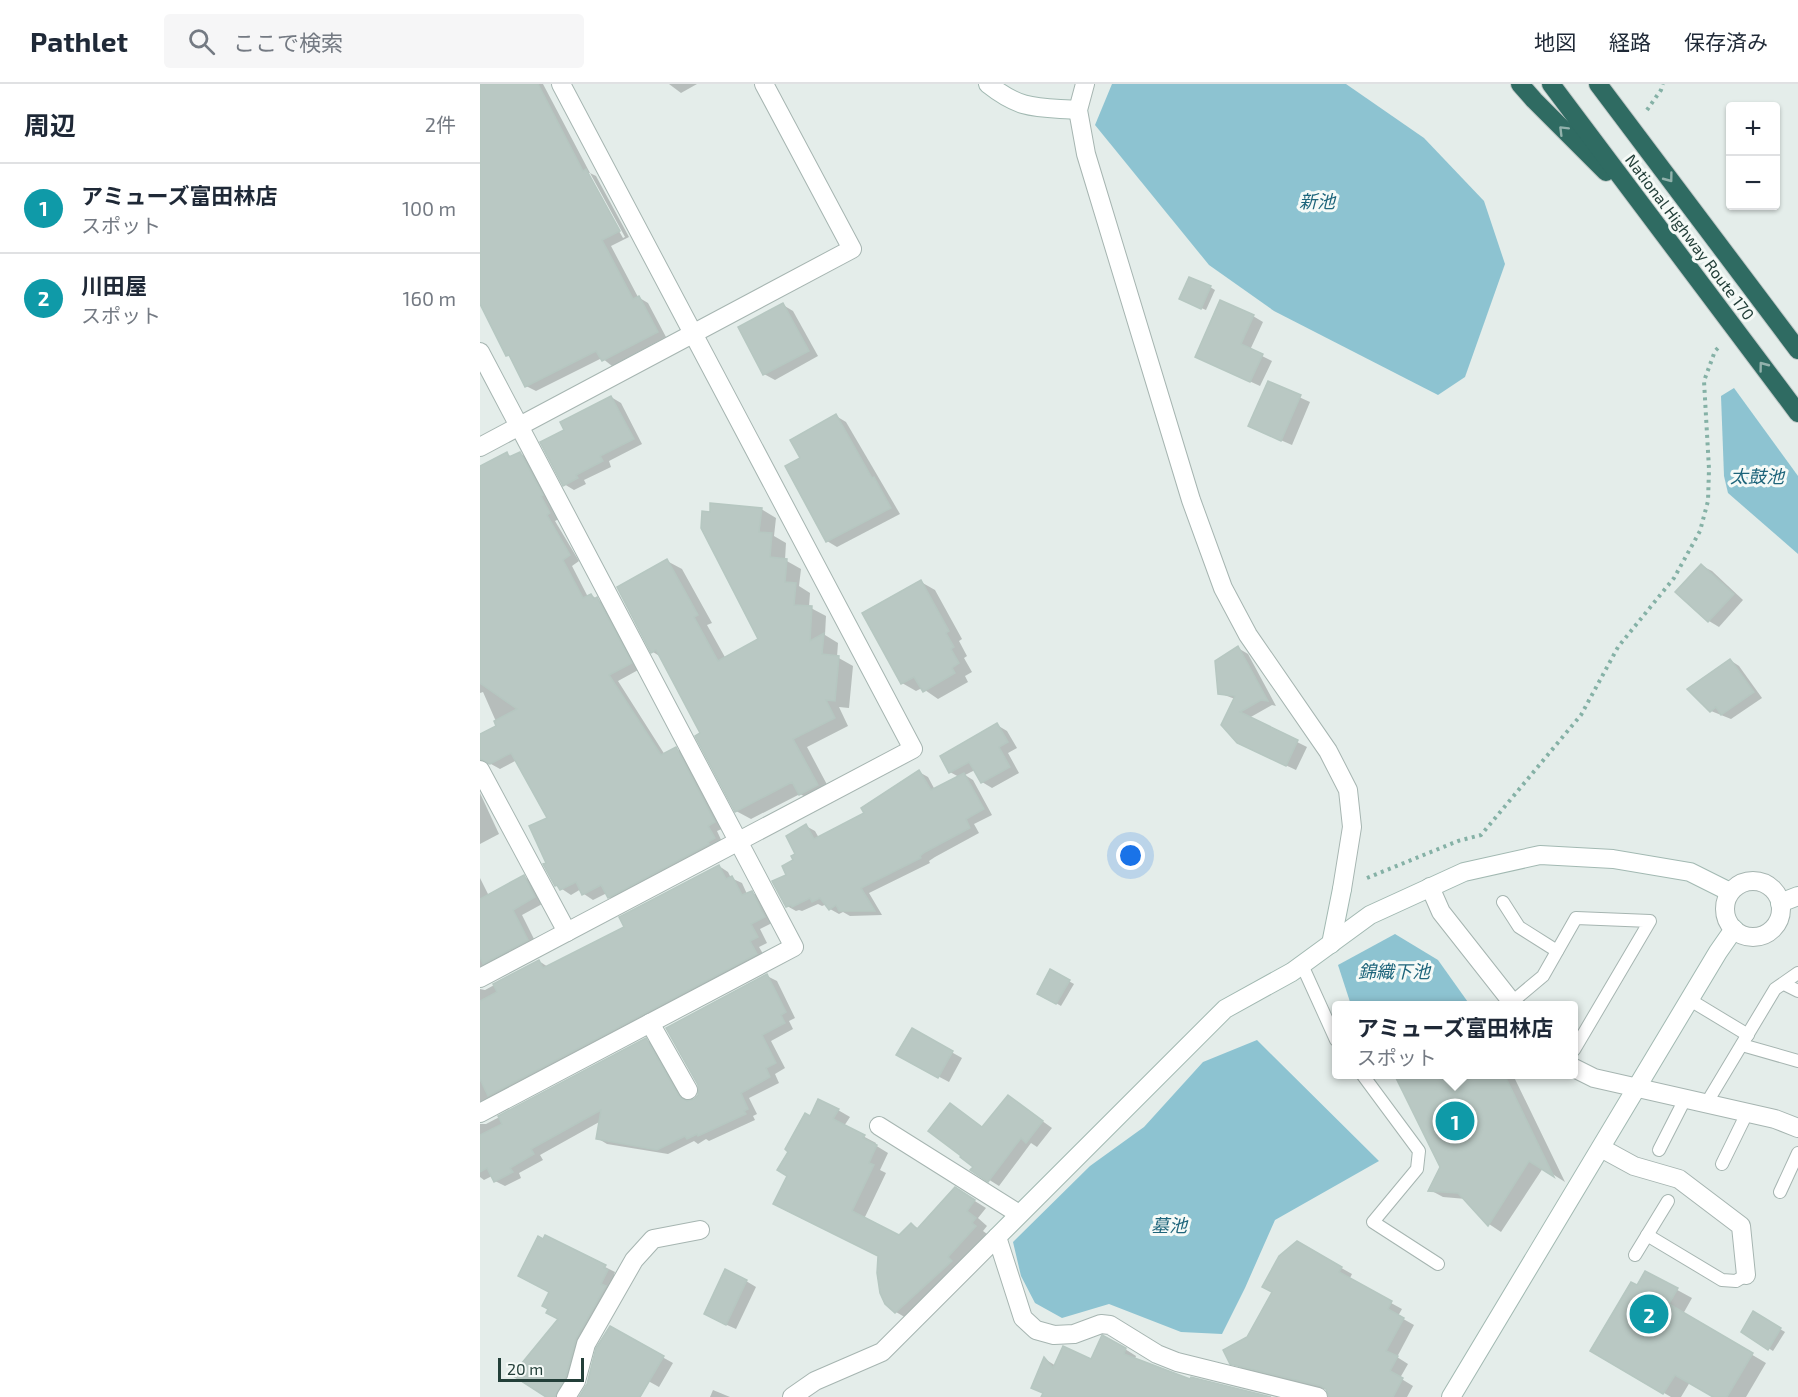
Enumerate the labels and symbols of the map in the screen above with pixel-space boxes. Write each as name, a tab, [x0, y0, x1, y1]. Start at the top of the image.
one-way arrow	[1560, 126, 1571, 137]
street label: National Highway Route 170	[1622, 150, 1759, 323]
one-way arrow	[1661, 171, 1672, 182]
water label: 新池	[1299, 190, 1337, 212]
one-way arrow	[1759, 362, 1770, 373]
water label: 太鼓池	[1730, 465, 1786, 487]
your location	[1116, 841, 1145, 870]
water label: 錦織下池	[1358, 960, 1432, 982]
pin: 1	[1436, 1098, 1474, 1144]
water label: 墓池	[1151, 1214, 1189, 1236]
pin: 2	[1630, 1292, 1668, 1336]
scale bar	[498, 1355, 584, 1382]

